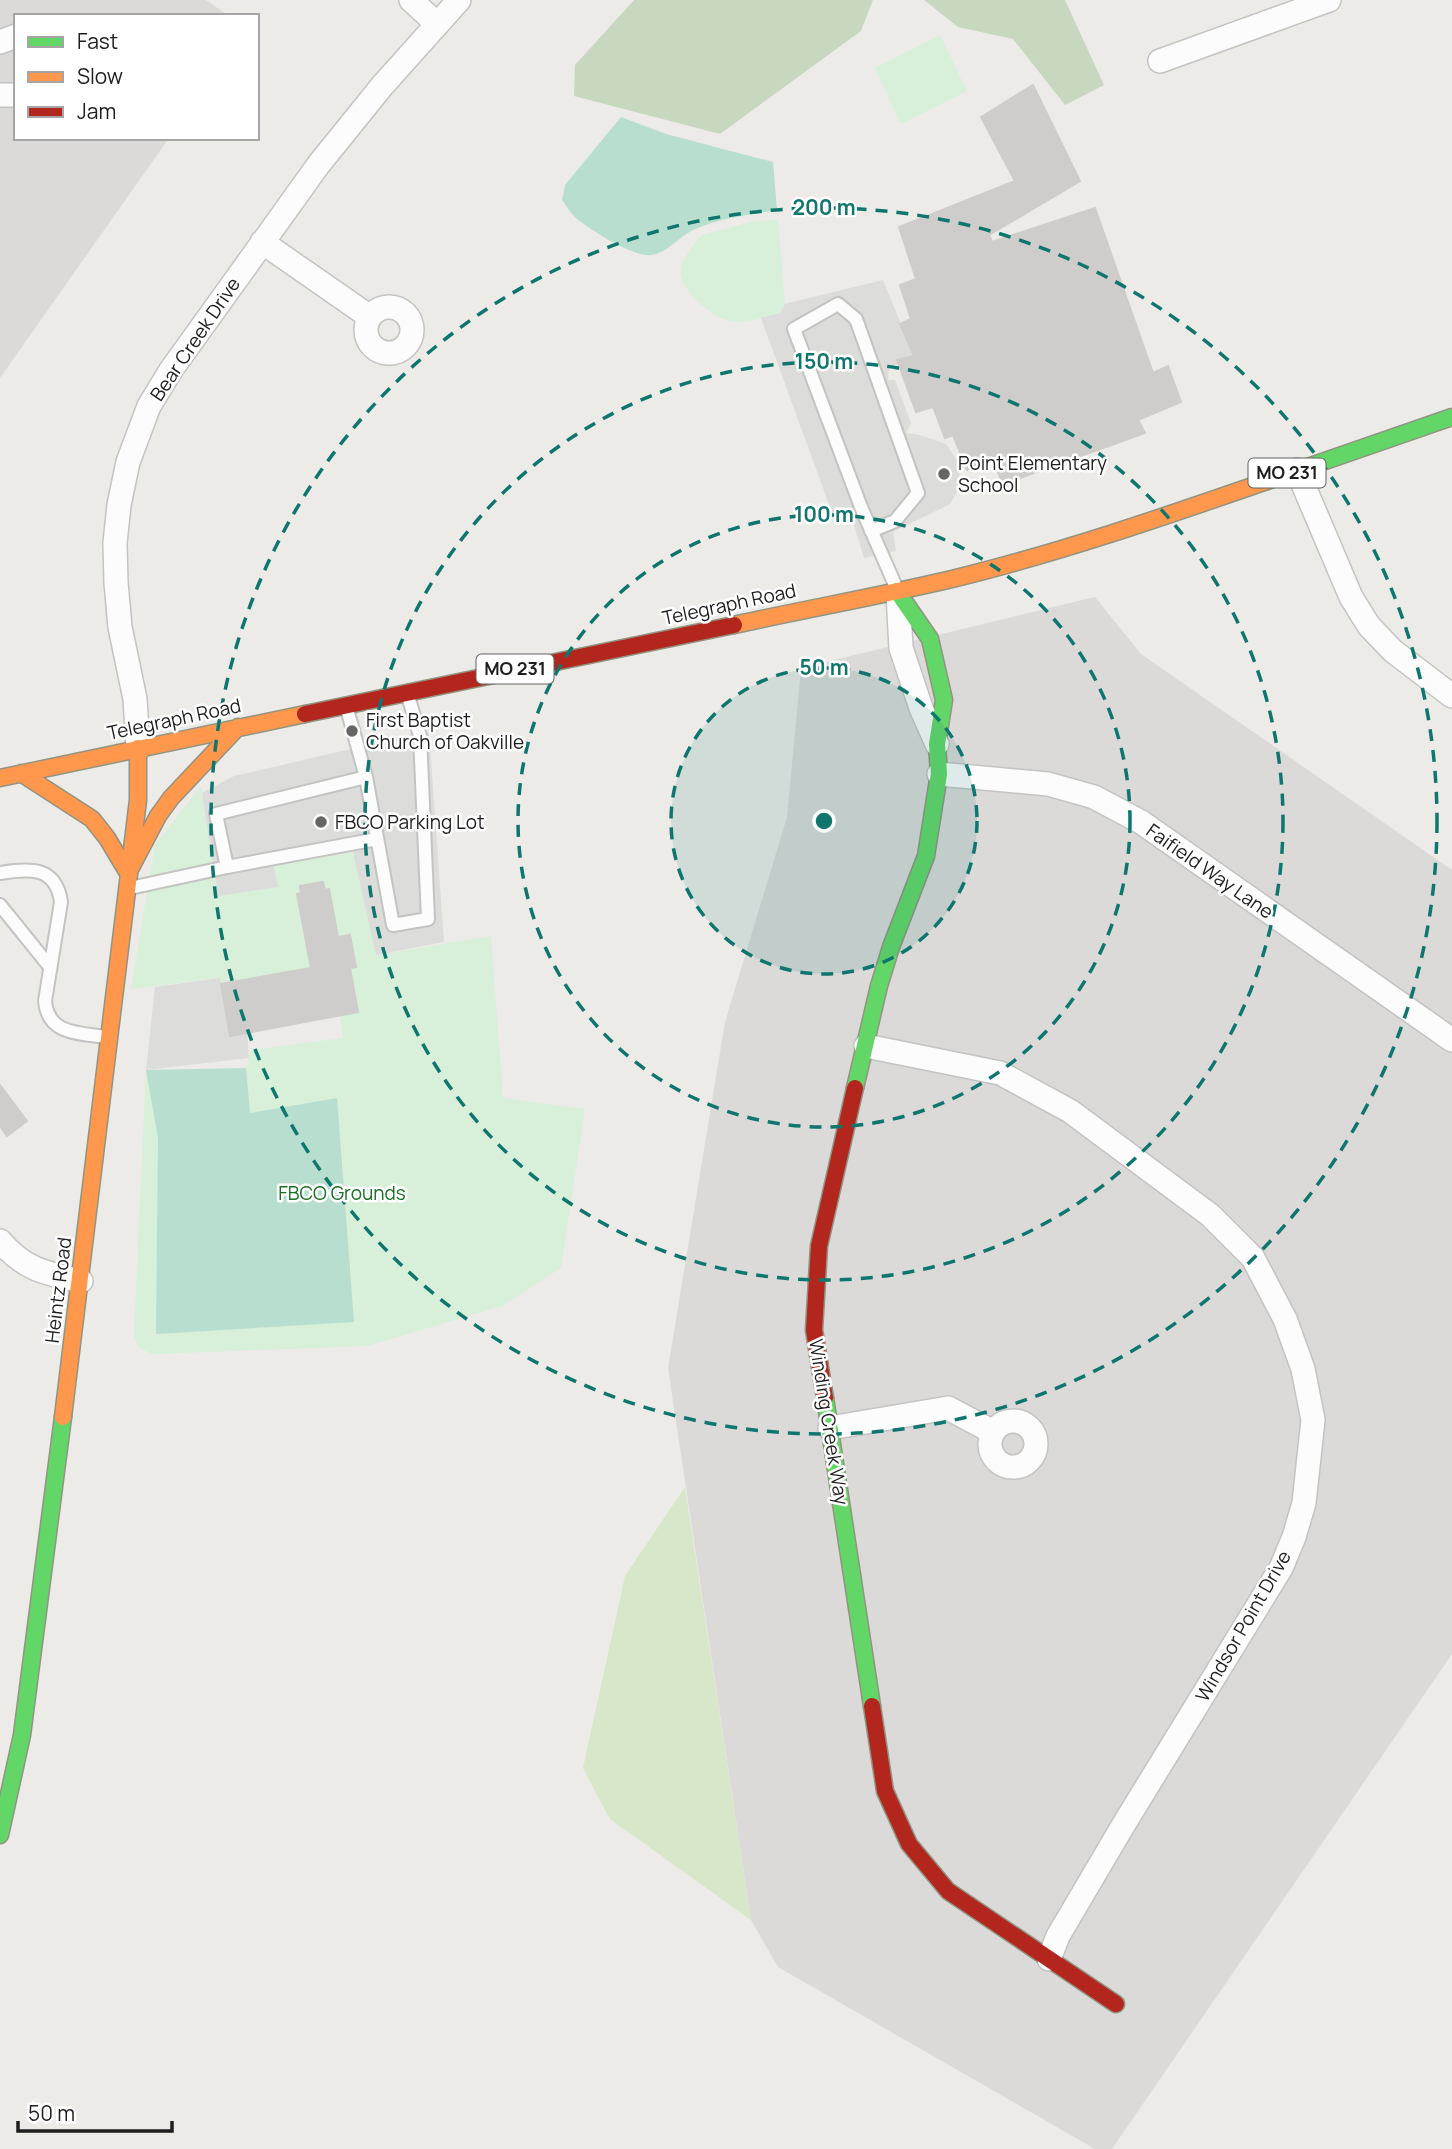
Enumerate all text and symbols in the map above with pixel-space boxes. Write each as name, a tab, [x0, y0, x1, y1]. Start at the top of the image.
legend	[14, 14, 259, 140]
text: Fast	[77, 27, 118, 55]
text: Slow	[77, 62, 123, 90]
text: Jam	[77, 97, 116, 125]
text: 200 m	[792, 193, 856, 221]
street label: Bear Creek Drive	[144, 272, 246, 406]
text: 150 m	[795, 347, 853, 375]
place label: Point Elementary School	[958, 450, 1107, 498]
road number: MO 231	[1248, 458, 1326, 488]
marker: Point Elementary School	[936, 466, 952, 482]
text: 100 m	[794, 500, 854, 528]
street label: Telegraph Road	[660, 577, 798, 631]
text: 50 m	[799, 653, 849, 681]
road number: MO 231	[476, 654, 554, 684]
street label: Telegraph Road	[105, 692, 243, 746]
place label: First Baptist Church of Oakville	[366, 707, 524, 755]
marker: First Baptist Church of Oakville	[344, 723, 360, 739]
place label: FBCO Parking Lot	[335, 809, 485, 835]
centre of rings	[812, 809, 836, 833]
marker: FBCO Parking Lot	[313, 814, 329, 830]
street label: Faifield Way Lane	[1141, 817, 1279, 925]
park label: FBCO Grounds	[278, 1180, 406, 1206]
street label: Heintz Road	[39, 1236, 77, 1344]
street label: Winding Creek Way	[803, 1337, 855, 1507]
street label: Windsor Point Drive	[1189, 1546, 1297, 1706]
scale bar	[18, 2090, 172, 2134]
text: 50 m	[28, 2099, 75, 2127]

